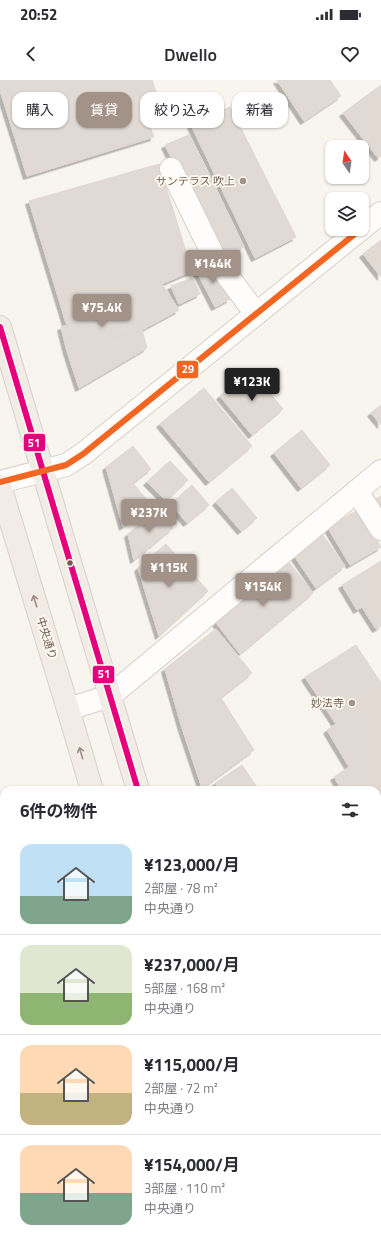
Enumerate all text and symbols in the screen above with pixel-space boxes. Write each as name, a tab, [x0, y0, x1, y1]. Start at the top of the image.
text: 20:52	[20, 3, 57, 26]
text: Dwello	[164, 41, 217, 68]
icon: back	[20, 43, 42, 65]
icon: heart	[339, 43, 361, 65]
chip: 購入	[12, 92, 68, 128]
chip: 賃貸	[76, 92, 132, 128]
chip: 絞り込み	[140, 92, 224, 128]
chip: 新着	[232, 92, 288, 128]
north arrow	[325, 140, 369, 184]
map controls	[325, 140, 369, 236]
place label: サンテラス 吹上	[156, 173, 235, 189]
marker: サンテラス 吹上	[238, 176, 248, 186]
button: layers	[325, 192, 369, 236]
pin: ¥144K	[185, 250, 241, 284]
text: ¥144K	[195, 253, 231, 273]
pin: ¥75.4K	[69, 294, 135, 328]
text: ¥75.4K	[82, 297, 122, 317]
line badge: 29	[176, 360, 199, 379]
text: 29	[182, 361, 194, 377]
pin: ¥123K	[224, 368, 280, 402]
text: ¥123K	[234, 371, 270, 391]
line badge: 51	[23, 433, 46, 452]
text: 51	[28, 435, 40, 451]
pin: ¥237K	[121, 499, 177, 533]
text: ¥237K	[131, 502, 167, 522]
pin: ¥115K	[141, 554, 197, 588]
text: ¥115K	[151, 557, 187, 577]
unlabelled marker	[65, 558, 75, 568]
pin: ¥154K	[235, 573, 291, 607]
text: ¥154K	[245, 576, 281, 596]
one-way arrow	[31, 595, 38, 608]
street label: 中央通り	[33, 615, 61, 661]
line badge: 51	[92, 665, 115, 684]
text: 51	[98, 666, 110, 682]
place label: 妙法寺	[311, 695, 344, 711]
marker: 妙法寺	[347, 698, 357, 708]
one-way arrow	[77, 746, 84, 759]
text: 6件の物件	[20, 798, 98, 824]
icon: filters	[339, 799, 361, 821]
text: ¥123,000/月	[144, 852, 240, 878]
icon: home	[52, 860, 100, 908]
text: 2部屋 · 78 m²	[144, 878, 218, 898]
text: 中央通り	[144, 898, 196, 918]
text: ¥237,000/月	[144, 952, 240, 978]
icon: home	[52, 961, 100, 1009]
text: 5部屋 · 168 m²	[144, 978, 225, 998]
text: 中央通り	[144, 998, 196, 1018]
text: ¥115,000/月	[144, 1052, 240, 1078]
icon: home	[52, 1061, 100, 1109]
text: 2部屋 · 72 m²	[144, 1078, 218, 1098]
text: 中央通り	[144, 1098, 196, 1118]
text: ¥154,000/月	[144, 1152, 240, 1178]
icon: home	[52, 1161, 100, 1209]
text: 3部屋 · 110 m²	[144, 1178, 225, 1198]
text: 中央通り	[144, 1198, 196, 1218]

